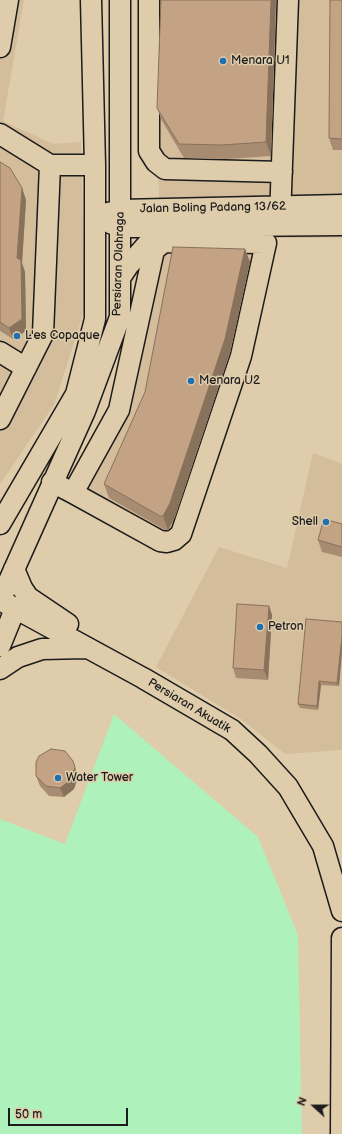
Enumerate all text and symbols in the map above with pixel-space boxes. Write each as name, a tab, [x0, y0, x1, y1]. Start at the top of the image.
place label: Menara U1	[231, 54, 290, 68]
marker: Menara U1	[218, 56, 228, 66]
street label: Jalan Boling Padang 13/62	[140, 200, 286, 216]
street label: Persiaran Olahraga	[110, 211, 128, 317]
place label: L'es Copaque	[25, 329, 100, 343]
marker: L'es Copaque	[12, 331, 22, 341]
place label: Menara U2	[199, 374, 260, 388]
marker: Menara U2	[186, 376, 196, 386]
place label: Shell	[292, 515, 318, 529]
marker: Shell	[321, 517, 331, 527]
place label: Petron	[268, 620, 304, 634]
marker: Petron	[255, 622, 265, 632]
street label: Persiaran Akuatik	[145, 676, 233, 736]
place label: Water Tower	[66, 771, 133, 785]
marker: Water Tower	[53, 773, 63, 783]
north arrow	[294, 1086, 334, 1126]
text: N	[295, 1095, 310, 1108]
scale bar	[10, 1100, 130, 1126]
text: 50 m	[15, 1107, 42, 1122]

